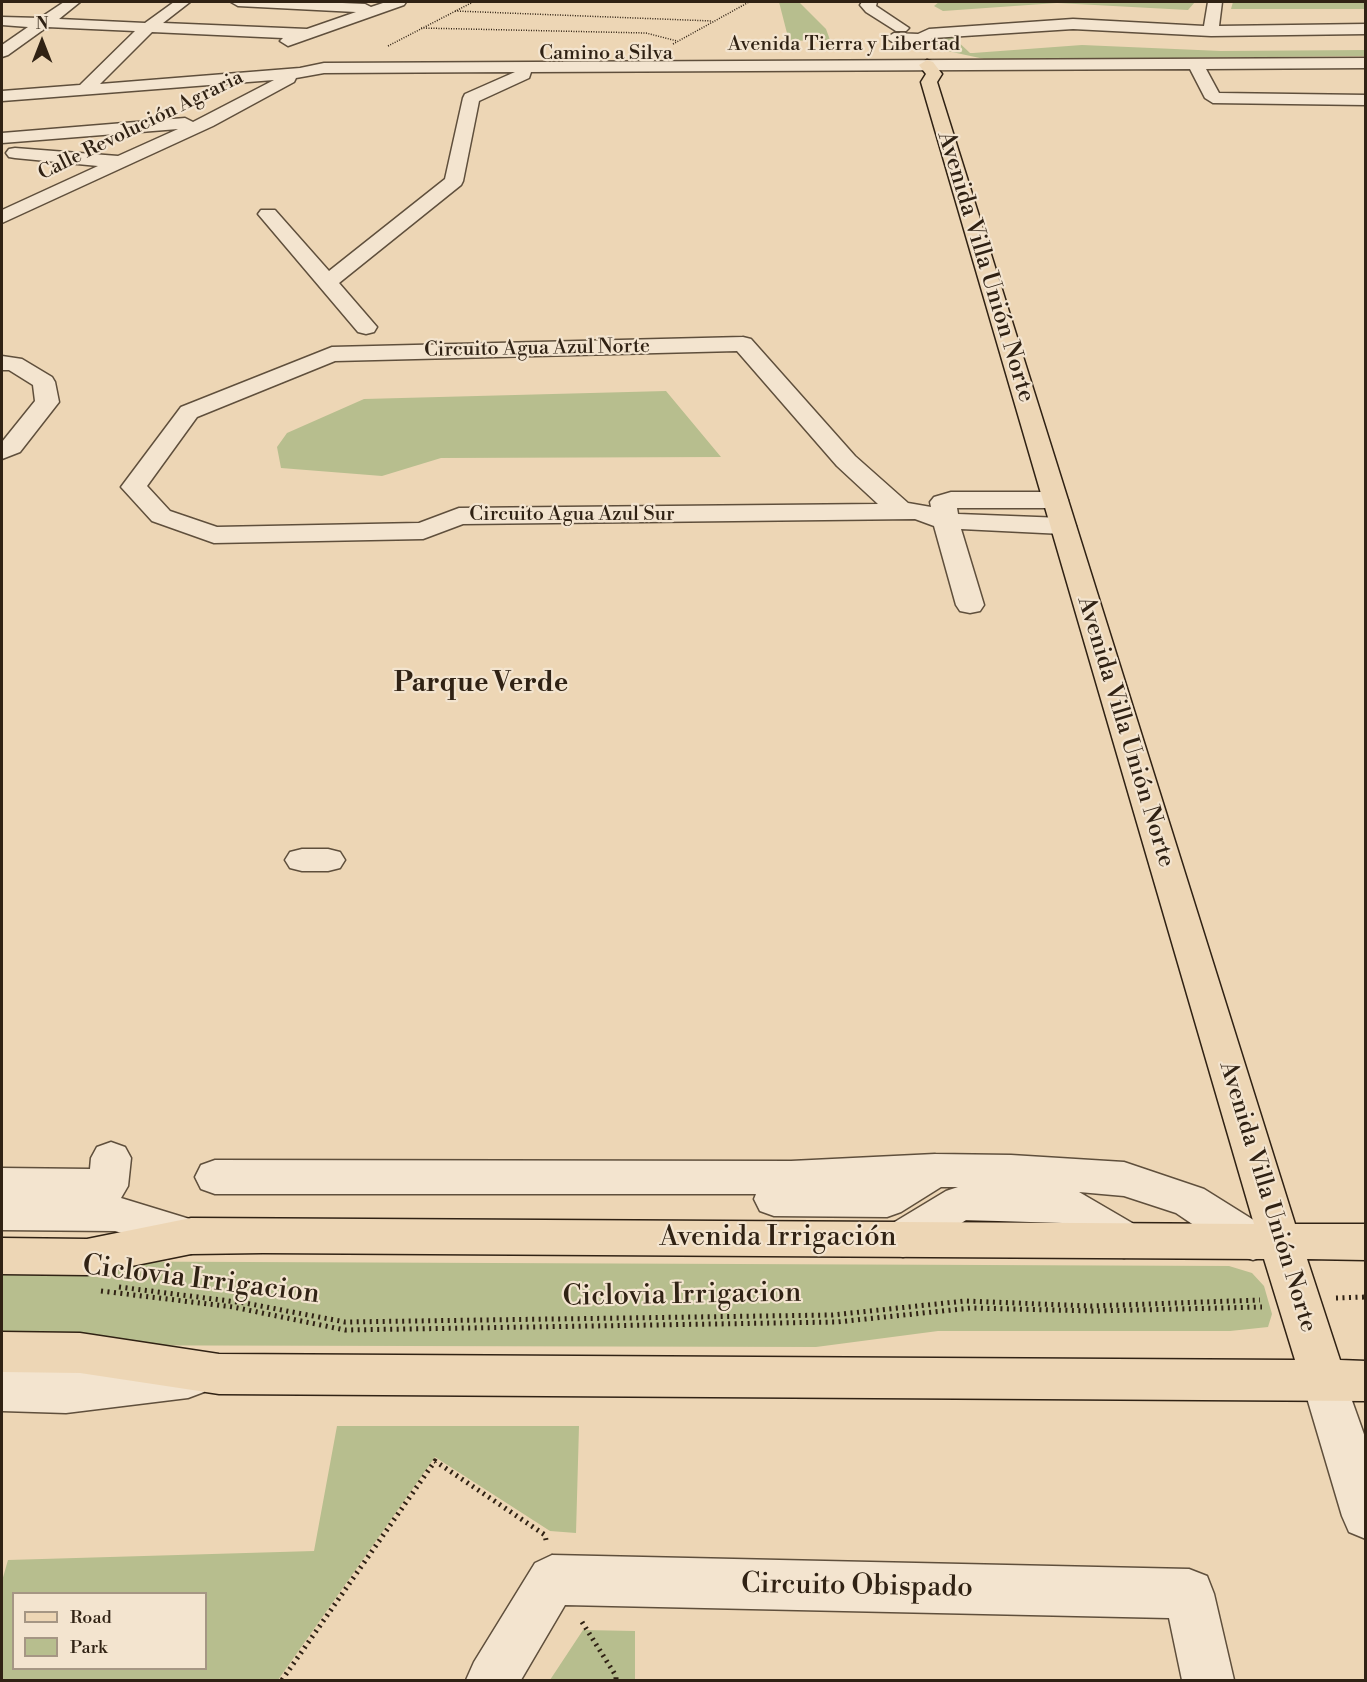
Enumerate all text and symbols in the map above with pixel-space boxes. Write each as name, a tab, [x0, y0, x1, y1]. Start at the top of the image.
north arrow	[12, 12, 72, 72]
text: N	[36, 14, 48, 34]
street label: Avenida Tierra y Libertad	[728, 33, 960, 57]
street label: Camino a Silva	[539, 42, 673, 66]
street label: Calle Revolución Agraria	[35, 66, 247, 186]
street label: Avenida Villa Unión Norte	[930, 128, 1040, 406]
street label: Circuito Agua Azul Norte	[424, 335, 650, 363]
street label: Circuito Agua Azul Sur	[469, 503, 675, 527]
street label: Avenida Villa Unión Norte	[1070, 593, 1180, 871]
district label: Parque Verde	[394, 669, 568, 701]
street label: Avenida Villa Unión Norte	[1212, 1058, 1322, 1336]
street label: Avenida Irrigación	[660, 1221, 896, 1255]
street label: Ciclovia Irrigacion	[81, 1250, 321, 1312]
street label: Ciclovia Irrigacion	[562, 1277, 802, 1315]
street label: Circuito Obispado	[741, 1568, 973, 1606]
legend	[12, 1592, 207, 1670]
text: Road	[70, 1606, 112, 1629]
text: Park	[70, 1636, 107, 1659]

